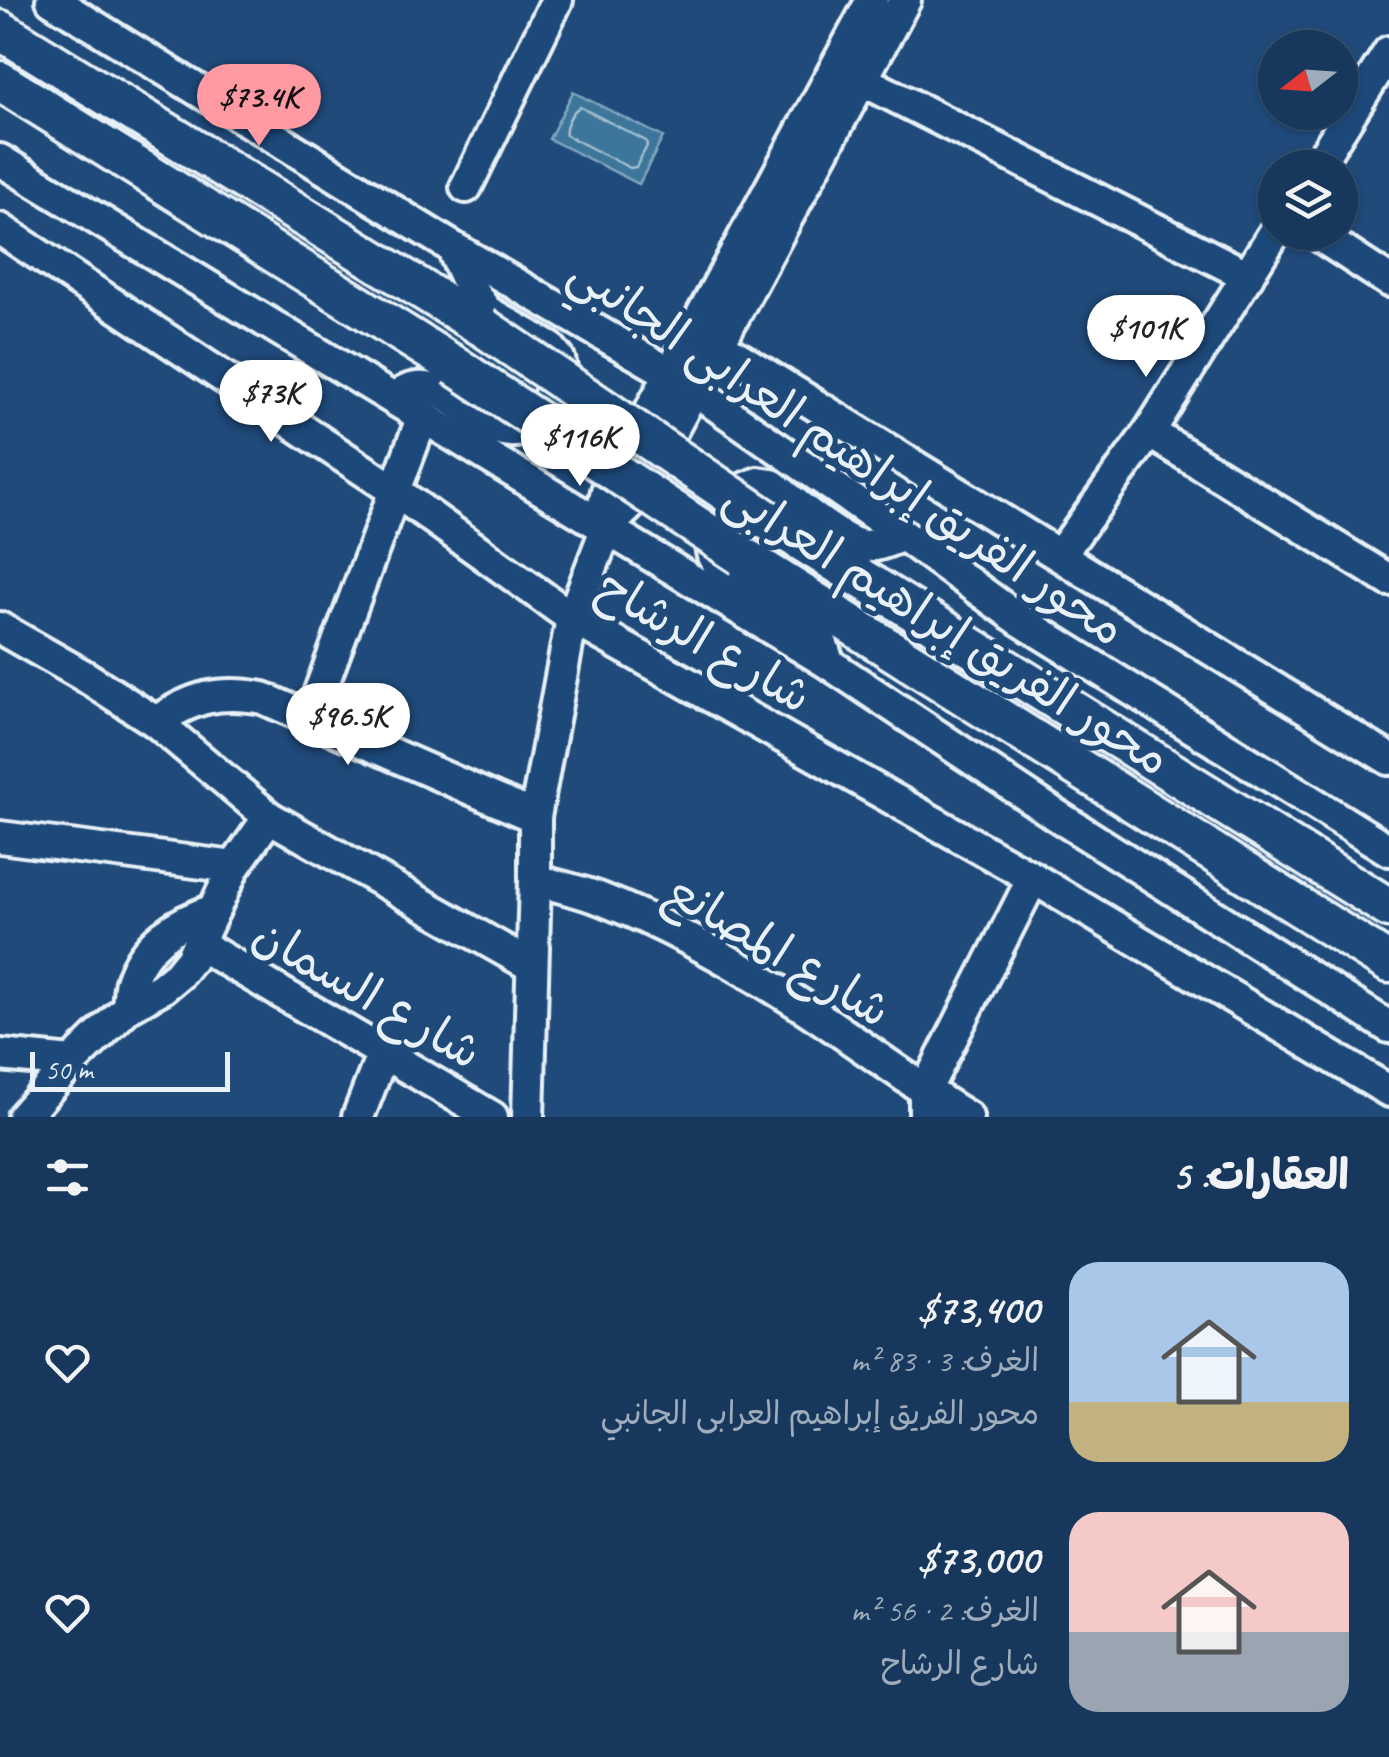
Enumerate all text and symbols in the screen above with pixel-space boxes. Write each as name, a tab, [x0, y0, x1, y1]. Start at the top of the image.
north arrow	[1258, 30, 1358, 130]
map controls	[1258, 30, 1358, 250]
pin: $73.4K	[178, 64, 340, 149]
text: $73.4K	[219, 76, 299, 117]
button: layers	[1258, 150, 1358, 250]
street label: محور الفريق إبراهيم العرابى الجانبي	[559, 241, 1137, 657]
pin: $101K	[1076, 295, 1216, 380]
text: $101K	[1109, 307, 1183, 348]
pin: $73K	[212, 360, 330, 445]
text: $73K	[241, 372, 301, 413]
pin: $116K	[510, 404, 650, 489]
text: $116K	[543, 416, 617, 457]
street label: محور الفريق إبراهيم العرابى	[714, 465, 1182, 787]
street label: شارع الرشاح	[585, 555, 822, 729]
pin: $96.5K	[267, 683, 429, 768]
text: $96.5K	[308, 695, 388, 736]
street label: شارع المصانع	[653, 859, 902, 1044]
street label: شارع السمان	[241, 903, 492, 1085]
scale bar	[30, 1047, 230, 1092]
text: 50 m	[45, 1052, 93, 1087]
text: العقارات: 5	[1172, 1149, 1349, 1202]
icon: filters	[40, 1150, 95, 1205]
text: $73,400	[917, 1283, 1039, 1336]
icon: home	[1149, 1302, 1269, 1422]
icon: heart	[40, 1335, 95, 1390]
text: الغرف: 3 · 83 m²	[851, 1340, 1039, 1381]
text: محور الفريق إبراهيم العرابى الجانبي	[600, 1393, 1039, 1434]
text: $73,000	[917, 1533, 1039, 1586]
icon: home	[1149, 1552, 1269, 1672]
icon: heart	[40, 1585, 95, 1640]
text: الغرف: 2 · 56 m²	[851, 1590, 1039, 1631]
text: شارع الرشاح	[880, 1643, 1039, 1684]

